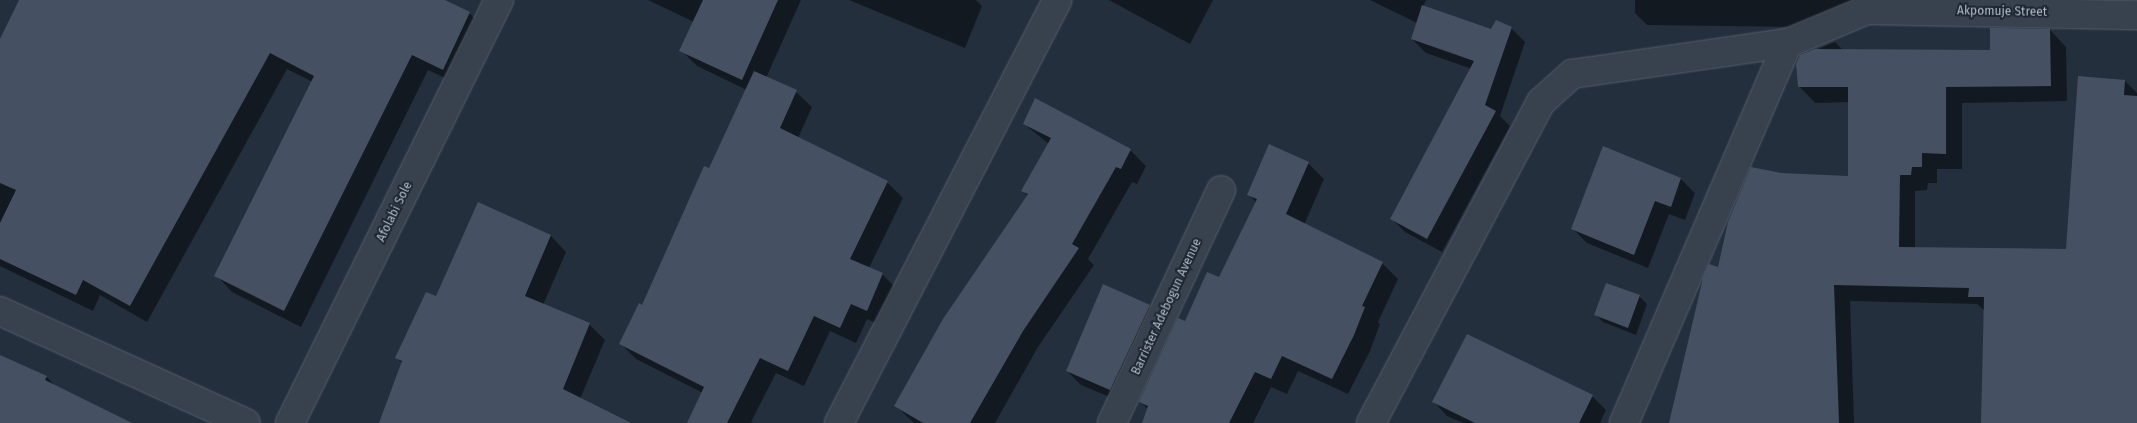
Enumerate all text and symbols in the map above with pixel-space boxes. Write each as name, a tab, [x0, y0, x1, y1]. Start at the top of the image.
street label: Akpomuje Street	[1957, 4, 2047, 20]
street label: Afolabi Sole	[374, 180, 416, 244]
street label: Barrister Adebogun Avenue	[1129, 237, 1205, 377]

